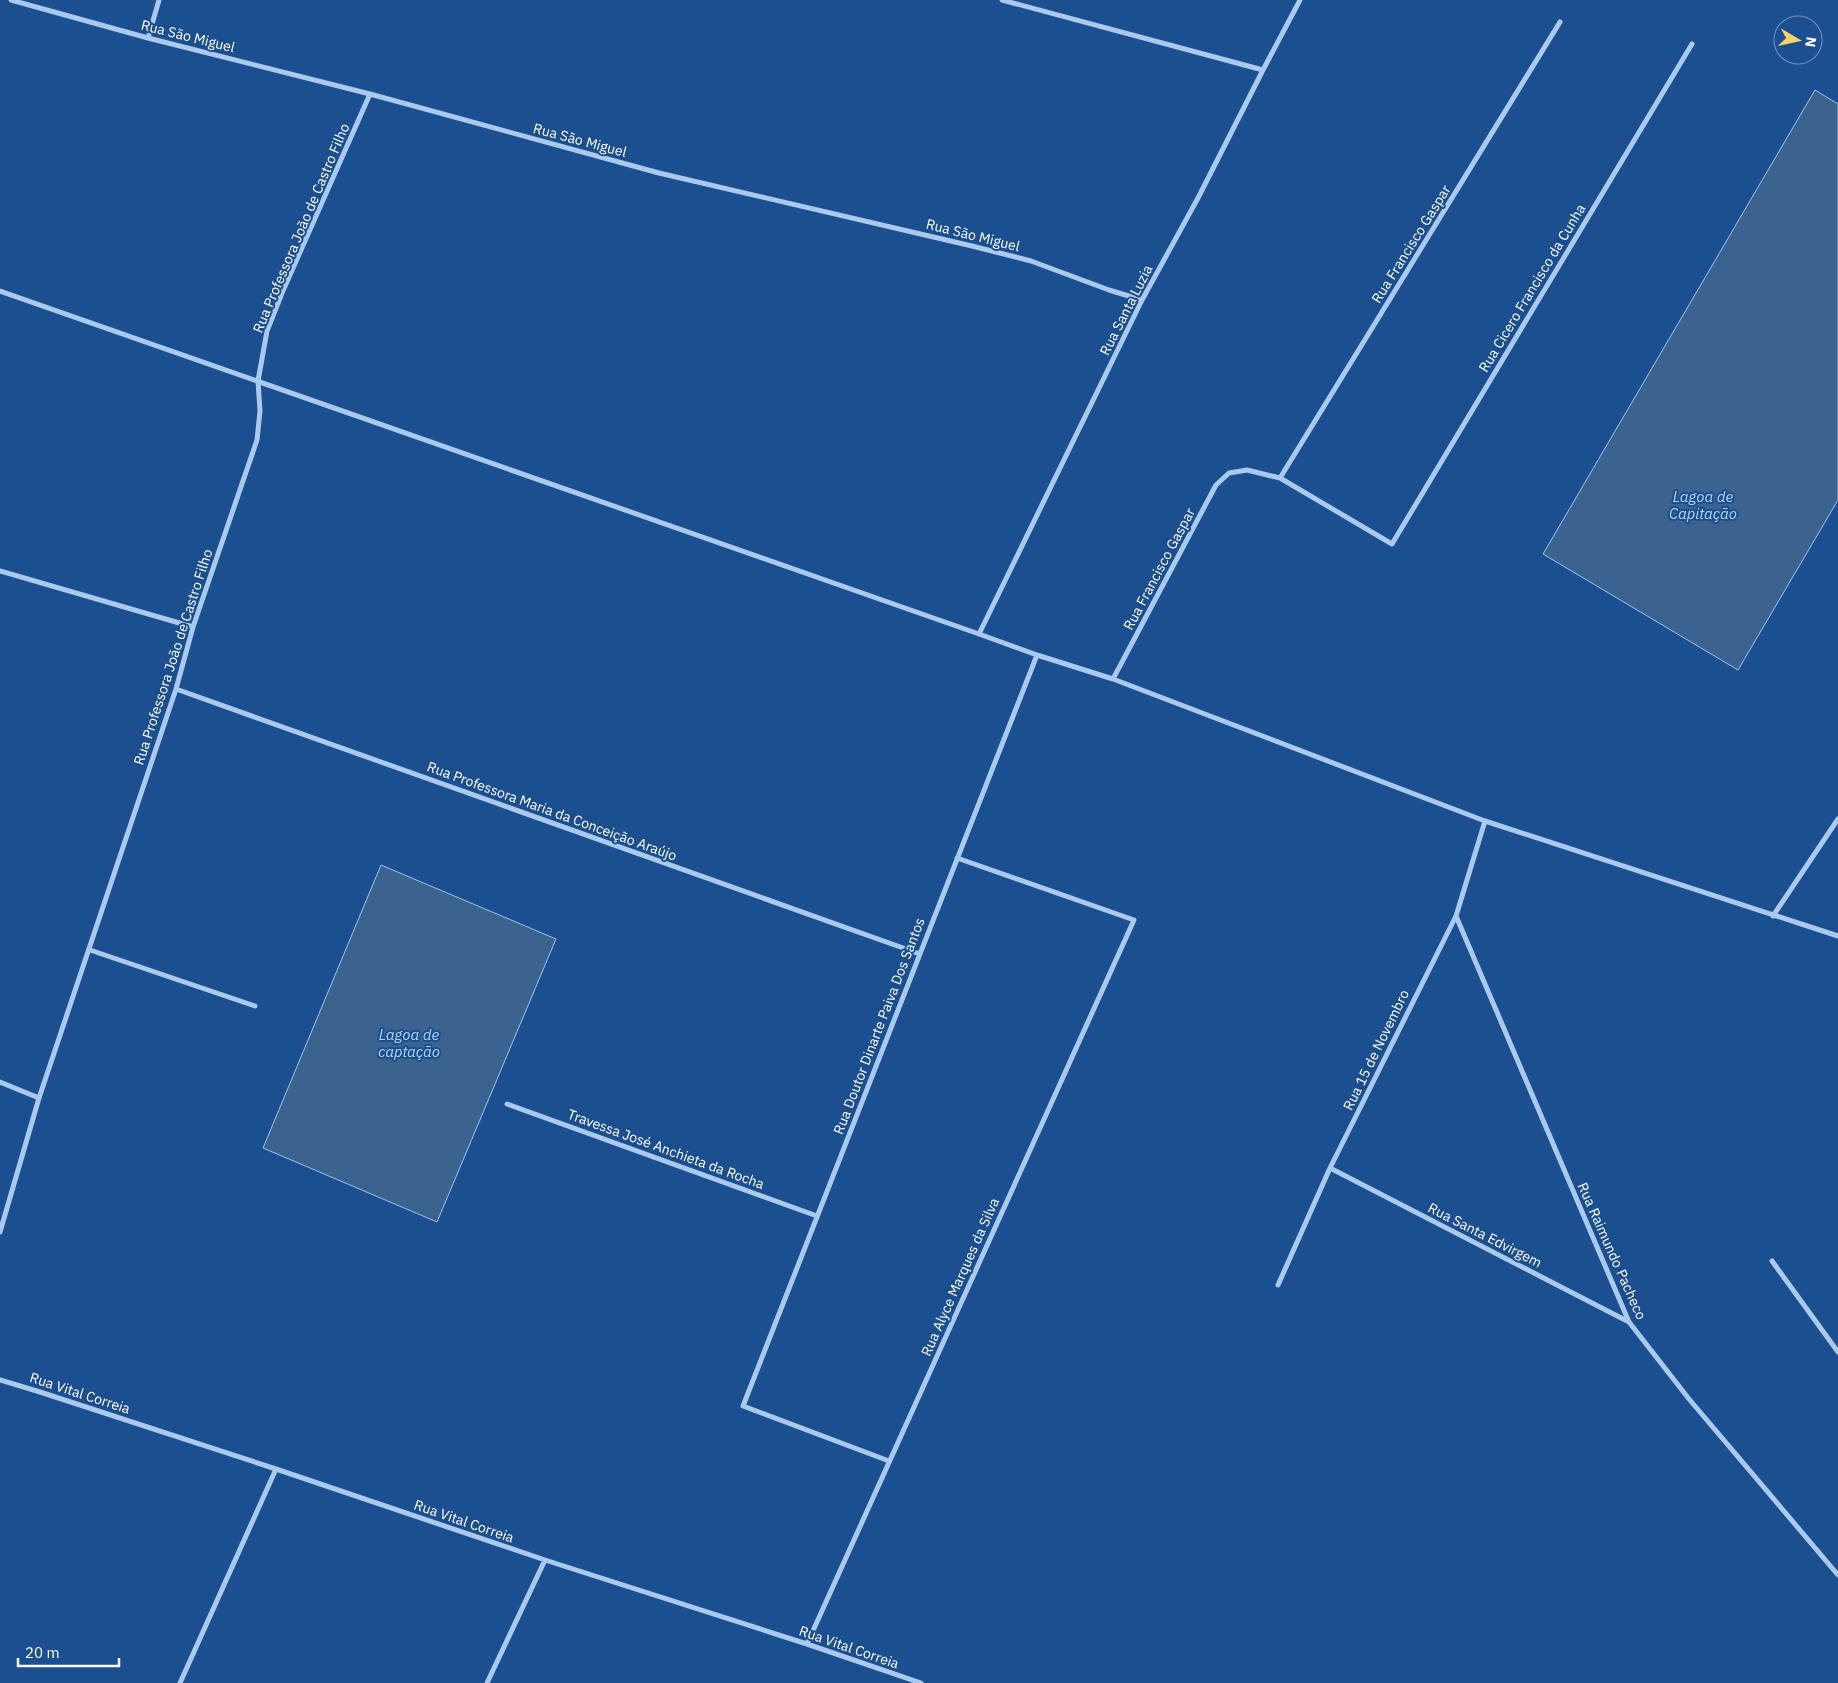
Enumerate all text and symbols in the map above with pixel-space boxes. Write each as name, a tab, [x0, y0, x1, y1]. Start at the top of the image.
north arrow	[1773, 15, 1823, 65]
street label: Rua São Miguel	[139, 16, 237, 56]
text: N	[1801, 36, 1821, 48]
street label: Rua São Miguel	[531, 119, 629, 161]
street label: Rua Professora João de Castro Filho	[249, 120, 353, 336]
street label: Rua Francisco Gaspar	[1367, 182, 1455, 306]
street label: Rua Cicero Francisco da Cunha	[1475, 200, 1590, 375]
street label: Rua São Miguel	[924, 215, 1022, 255]
street label: Rua Santa Luzia	[1095, 261, 1157, 358]
water label: Lagoa de Capitação	[1669, 487, 1737, 523]
street label: Rua Francisco Gaspar	[1119, 505, 1199, 633]
street label: Rua Professora João de Castro Filho	[130, 547, 217, 767]
street label: Rua Professora Maria da Conceição Araújo	[425, 757, 680, 865]
street label: Rua Doutor Dinarte Paiva Dos Santos	[829, 915, 929, 1137]
street label: Rua 15 de Novembro	[1339, 986, 1413, 1113]
water label: Lagoa de captação	[378, 1025, 440, 1061]
street label: Travessa José Anchieta da Rocha	[565, 1105, 767, 1193]
street label: Rua Raimundo Pacheco	[1574, 1180, 1650, 1322]
street label: Rua Alyce Marques da Silva	[917, 1195, 1003, 1359]
street label: Rua Santa Edvirgem	[1425, 1198, 1545, 1272]
street label: Rua Vital Correia	[27, 1368, 133, 1418]
street label: Rua Vital Correia	[412, 1495, 517, 1547]
street label: Rua Vital Correia	[797, 1621, 902, 1673]
scale bar	[18, 1636, 119, 1668]
text: 20 m	[25, 1643, 60, 1662]

